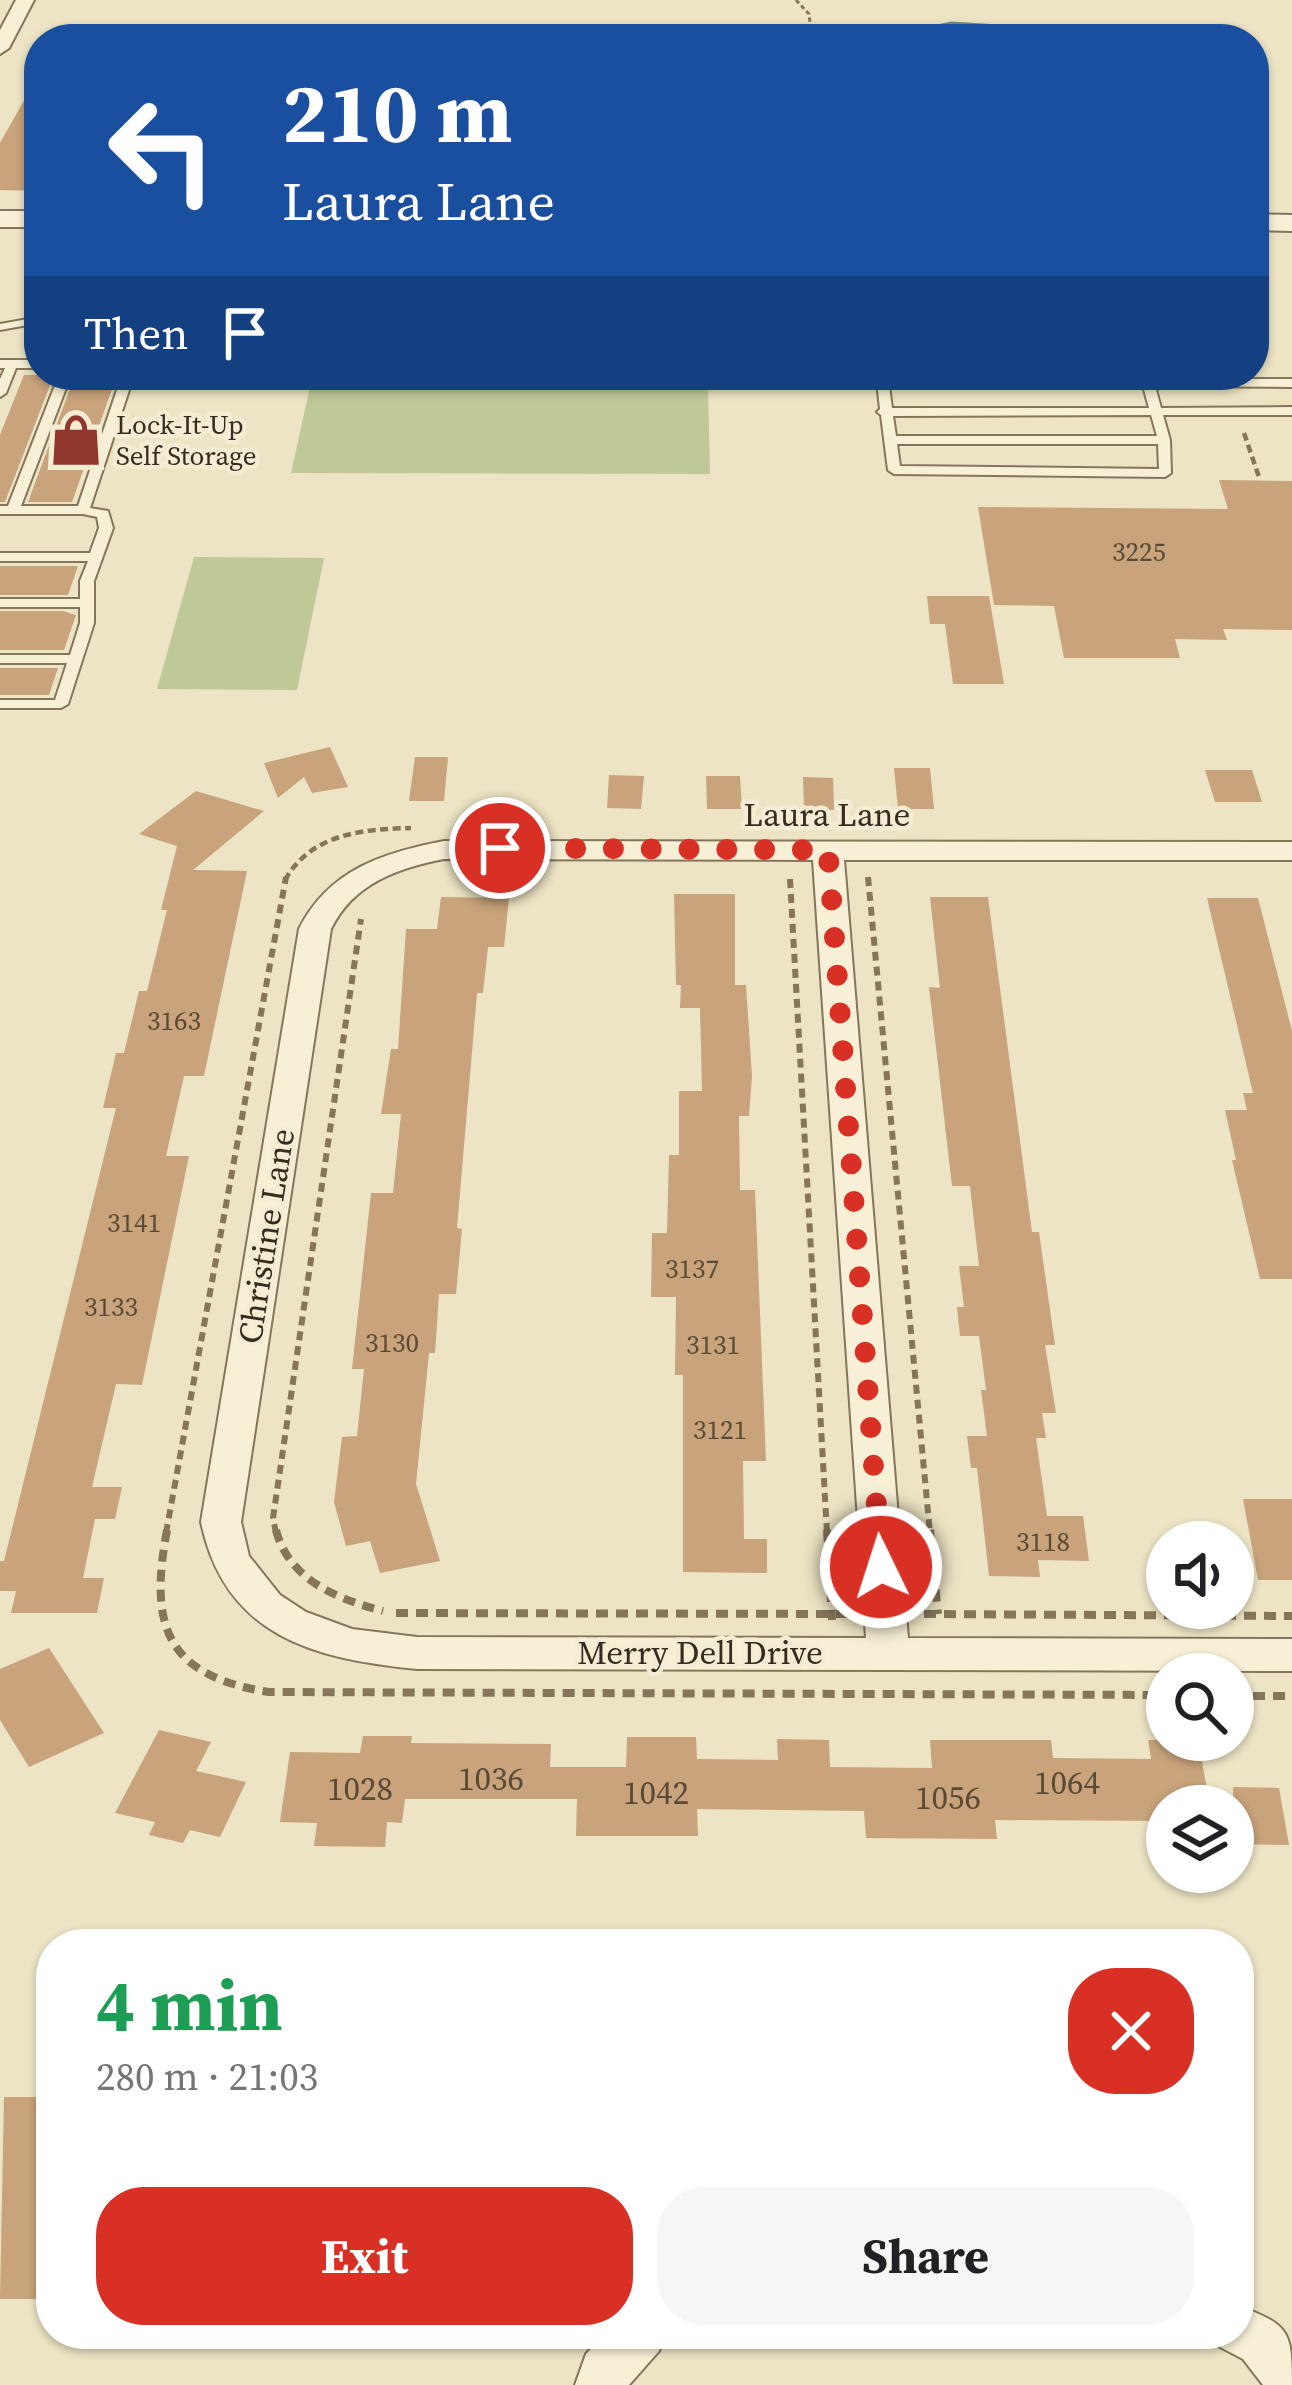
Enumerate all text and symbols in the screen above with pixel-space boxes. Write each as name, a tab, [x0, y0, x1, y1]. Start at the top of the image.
text: 210 m	[282, 55, 513, 170]
icon: left	[84, 72, 240, 228]
text: Laura Lane	[282, 164, 555, 238]
icon: arrive	[212, 300, 278, 366]
text: Then	[84, 302, 188, 364]
place label: Lock-It-Up Self Storage	[116, 406, 256, 474]
shop icon: Lock-It-Up Self Storage	[47, 411, 105, 469]
house number: 3225	[1112, 533, 1166, 570]
street label: Laura Lane	[744, 792, 910, 837]
pin	[449, 797, 551, 899]
icon: arrive	[467, 815, 533, 881]
house number: 3163	[147, 1002, 201, 1039]
street label: Christine Lane	[227, 1125, 305, 1347]
house number: 3141	[107, 1204, 161, 1241]
house number: 3137	[665, 1250, 719, 1287]
house number: 3133	[84, 1288, 138, 1325]
house number: 3130	[365, 1324, 419, 1361]
house number: 3131	[686, 1326, 740, 1363]
house number: 3121	[693, 1411, 747, 1448]
position arrow	[818, 1504, 944, 1630]
map controls	[1146, 1521, 1254, 1893]
button: sound	[1146, 1521, 1254, 1629]
house number: 3118	[1016, 1523, 1070, 1560]
street label: Merry Dell Drive	[577, 1630, 823, 1675]
button: search	[1146, 1653, 1254, 1761]
house number: 1036	[458, 1756, 524, 1801]
house number: 1064	[1034, 1760, 1100, 1805]
house number: 1028	[327, 1766, 393, 1811]
house number: 1042	[623, 1770, 689, 1815]
house number: 1056	[915, 1775, 981, 1820]
button: layers	[1146, 1785, 1254, 1893]
text: 4 min	[96, 1955, 283, 2054]
button: close	[1068, 1968, 1194, 2094]
text: 280 m · 21:03	[96, 2050, 318, 2103]
button: Exit	[96, 2187, 633, 2325]
button: Share	[657, 2187, 1194, 2325]

